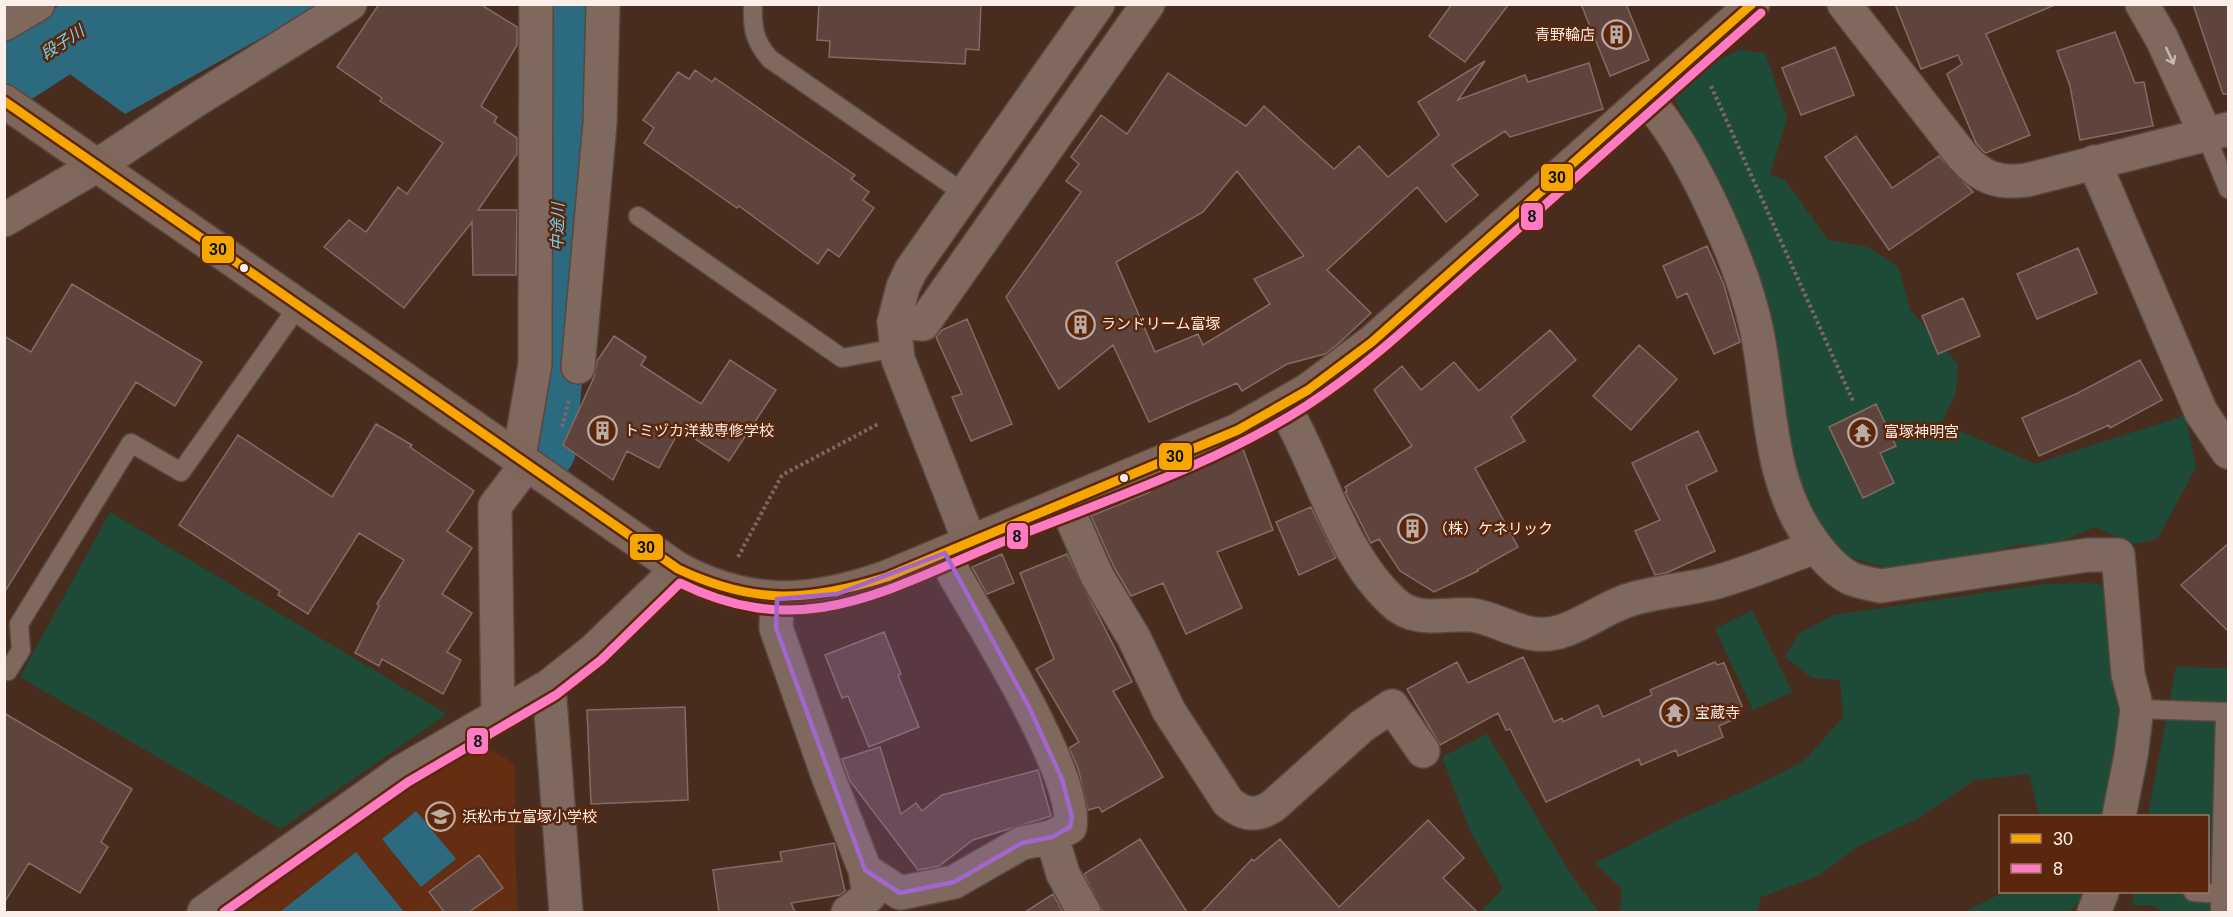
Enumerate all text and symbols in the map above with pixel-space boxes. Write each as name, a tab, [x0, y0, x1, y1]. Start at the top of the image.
building icon: 青野輪店	[1600, 19, 1632, 51]
water label: 段子川	[38, 21, 89, 63]
place label: 青野輪店	[1535, 26, 1595, 43]
one-way arrow	[2164, 47, 2176, 65]
line badge: 30	[1540, 163, 1574, 192]
text: 30	[1548, 169, 1566, 186]
water label: 中途川	[549, 201, 566, 251]
line badge: 8	[1520, 202, 1544, 231]
text: 8	[1528, 208, 1537, 225]
line badge: 30	[201, 235, 235, 264]
text: 30	[209, 241, 227, 258]
unlabelled marker	[238, 262, 250, 274]
building icon: ランドリーム富塚	[1064, 308, 1096, 340]
place label: ランドリーム富塚	[1101, 315, 1221, 332]
building icon: トミヅカ洋裁専修学校	[587, 415, 619, 447]
temple icon: 富塚神明宮	[1847, 416, 1879, 448]
place label: トミヅカ洋裁専修学校	[624, 422, 774, 439]
place label: 富塚神明宮	[1884, 423, 1959, 440]
line badge: 30	[1158, 442, 1193, 471]
text: 30	[1166, 448, 1184, 465]
unlabelled marker	[1118, 472, 1130, 484]
building icon: （株）ケネリック	[1396, 513, 1428, 545]
place label: （株）ケネリック	[1433, 520, 1553, 537]
line badge: 8	[1006, 522, 1029, 550]
text: 8	[1013, 528, 1022, 545]
line badge: 30	[629, 533, 664, 561]
text: 30	[637, 539, 655, 556]
temple icon: 宝蔵寺	[1658, 697, 1690, 729]
place label: 宝蔵寺	[1695, 704, 1740, 721]
line badge: 8	[466, 727, 489, 755]
text: 8	[474, 733, 483, 750]
school or university icon: 浜松市立富塚小学校	[425, 801, 457, 833]
place label: 浜松市立富塚小学校	[462, 808, 597, 825]
legend	[1999, 815, 2209, 893]
text: 30	[2053, 829, 2073, 849]
text: 8	[2053, 859, 2063, 879]

